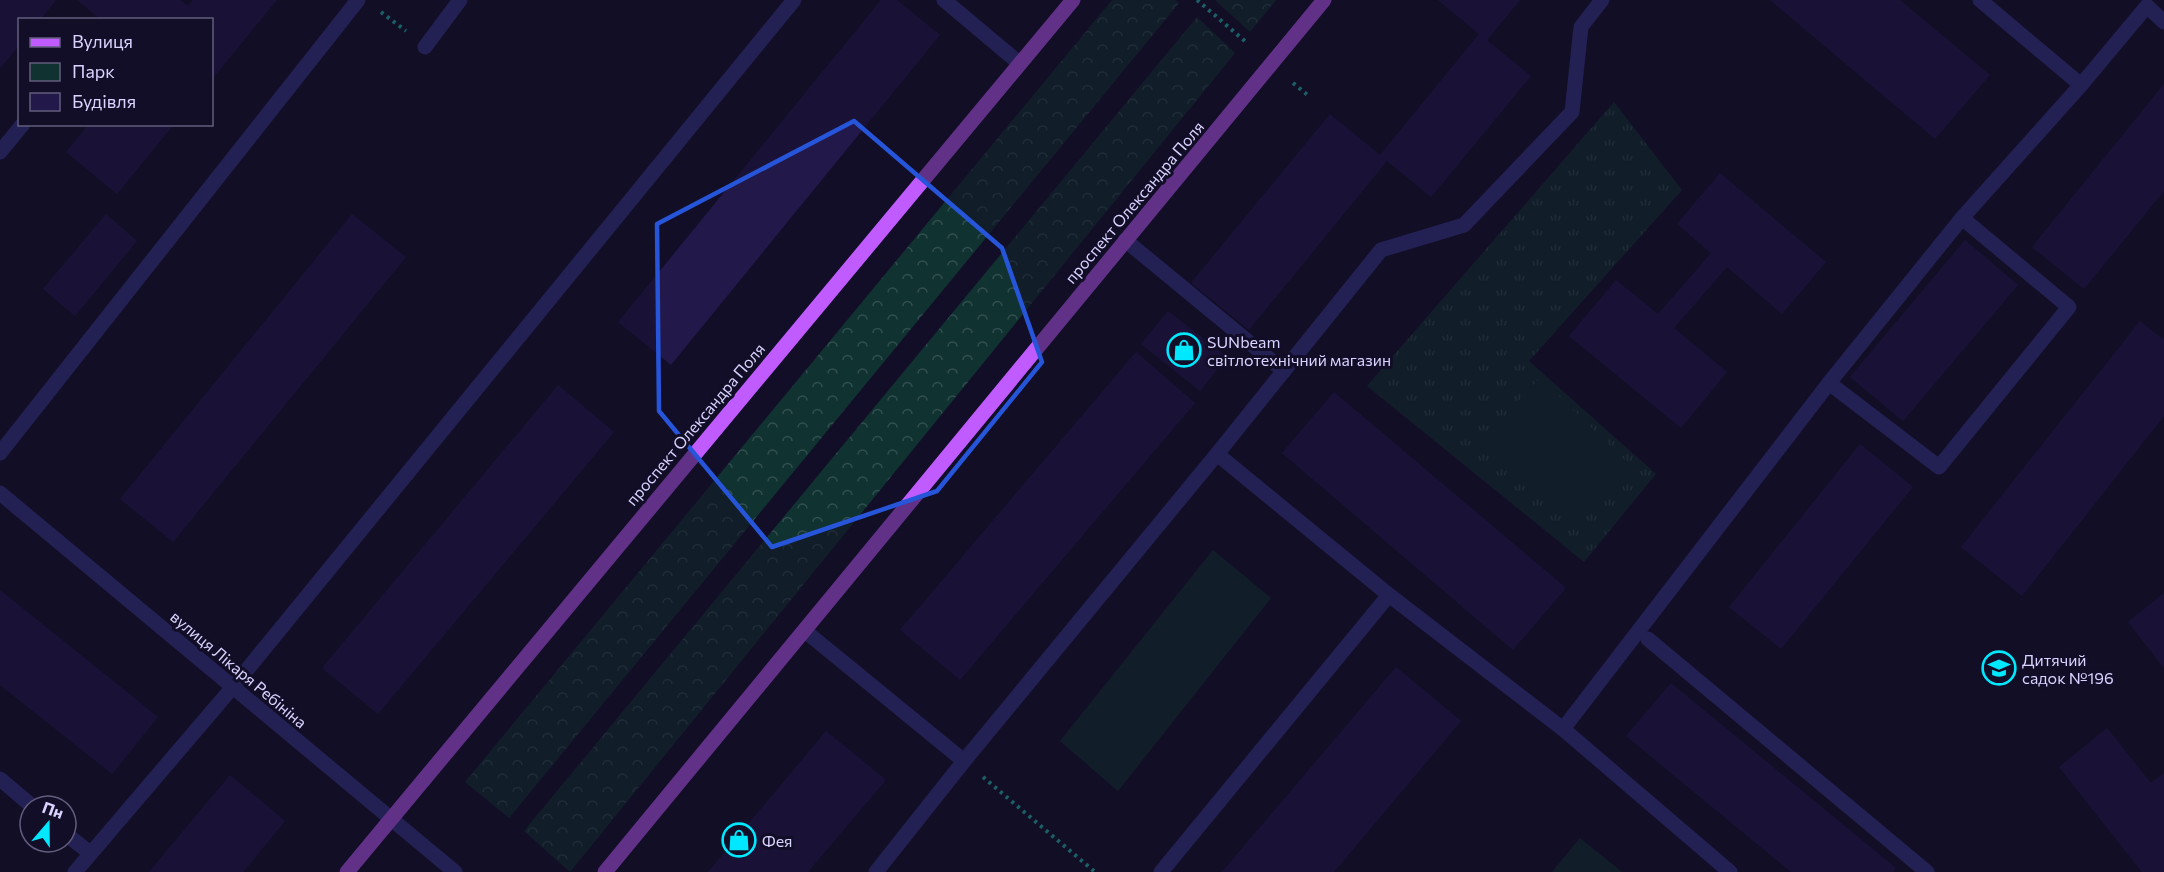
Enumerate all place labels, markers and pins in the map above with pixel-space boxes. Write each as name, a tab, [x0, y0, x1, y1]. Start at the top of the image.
shop icon: SUNbeam світлотехнічний магазин	[1166, 332, 1202, 368]
place label: SUNbeam світлотехнічний магазин	[1207, 332, 1391, 369]
school or university icon: Дитячий садок №196	[1981, 650, 2017, 686]
place label: Дитячий садок №196	[2022, 650, 2114, 687]
shop icon: Фея	[721, 822, 757, 858]
place label: Фея	[762, 831, 793, 850]

